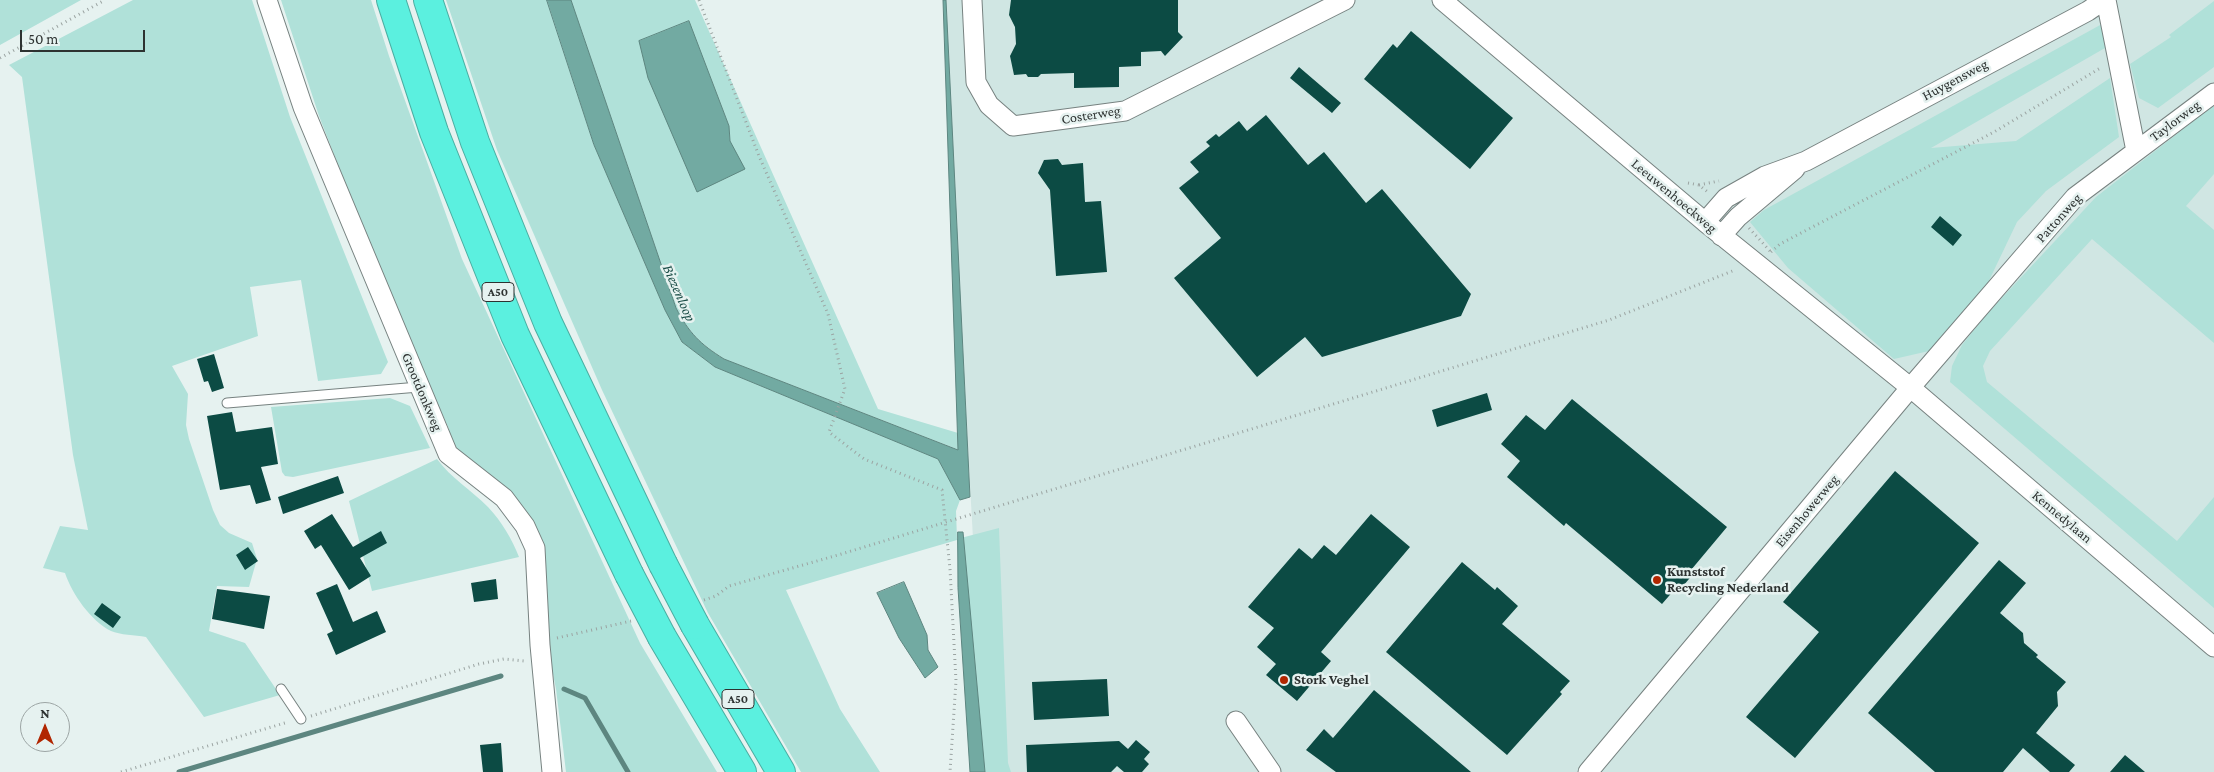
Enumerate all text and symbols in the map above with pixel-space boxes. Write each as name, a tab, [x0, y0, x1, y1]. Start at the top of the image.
scale bar	[22, 20, 148, 52]
text: 50 m	[28, 31, 58, 47]
street label: Huygensweg	[1919, 56, 1991, 104]
street label: Taylorweg	[2146, 97, 2204, 145]
street label: Costerweg	[1060, 102, 1122, 128]
street label: Leeuwenhoeckweg	[1628, 155, 1720, 237]
street label: Pattonweg	[2033, 190, 2085, 246]
water label: Biezenloop	[658, 262, 700, 324]
road number: A50	[482, 282, 514, 302]
street label: Grootdonkweg	[398, 350, 446, 434]
street label: Eisenhowerweg	[1772, 471, 1842, 551]
street label: Kennedylaan	[2029, 487, 2095, 547]
place label: Kunststof Recycling Nederland	[1667, 564, 1789, 596]
marker: Kunststof Recycling Nederland	[1651, 574, 1663, 586]
place label: Stork Veghel	[1294, 672, 1369, 688]
marker: Stork Veghel	[1278, 674, 1290, 686]
road number: A50	[722, 690, 754, 709]
north arrow	[20, 702, 70, 752]
text: N	[40, 705, 50, 721]

